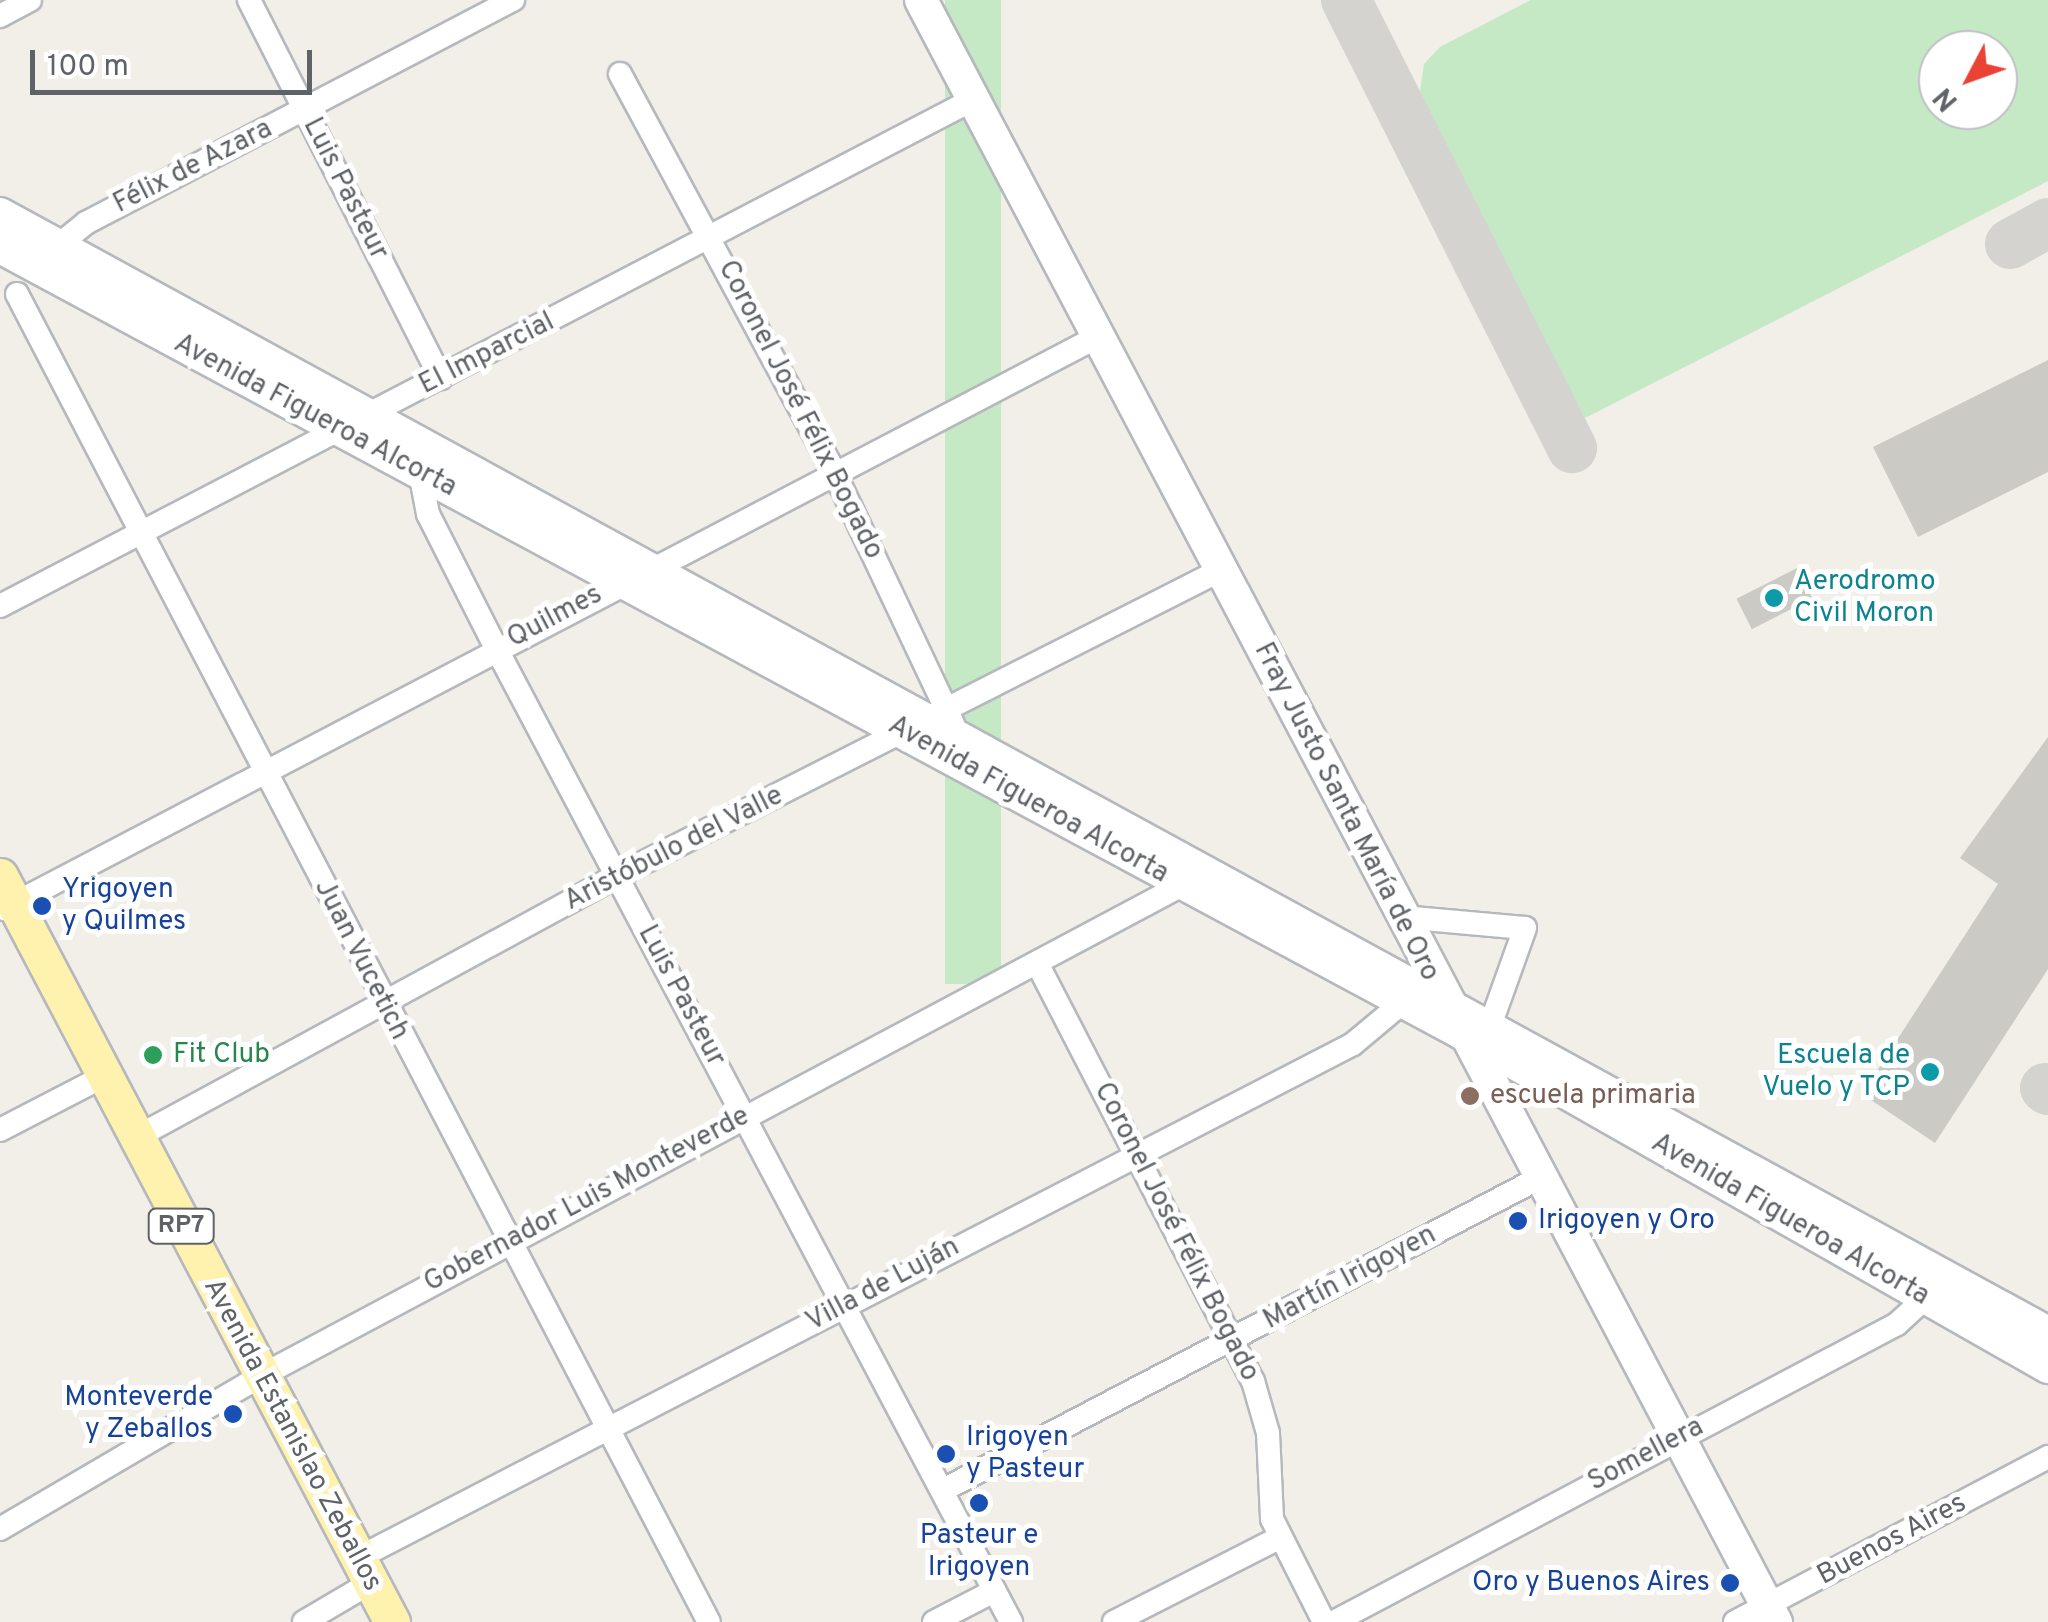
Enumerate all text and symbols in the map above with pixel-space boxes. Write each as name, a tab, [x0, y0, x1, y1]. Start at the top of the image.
scale bar	[35, 30, 318, 92]
north arrow	[1918, 30, 2018, 130]
text: 100 m	[47, 49, 129, 86]
text: N	[1927, 79, 1967, 118]
street label: Félix de Azara	[108, 112, 278, 222]
street label: Luis Pasteur	[295, 112, 395, 266]
street label: Coronel José Félix Bogado	[710, 255, 890, 565]
street label: El Imparcial	[414, 306, 560, 402]
street label: Avenida Figueroa Alcorta	[167, 327, 463, 505]
place label: Aerodromo Civil Moron	[1794, 565, 1936, 631]
street label: Quilmes	[502, 578, 608, 656]
marker: Aerodromo Civil Moron	[1763, 587, 1785, 609]
street label: Fray Justo Santa María de Oro	[1246, 637, 1446, 987]
street label: Avenida Figueroa Alcorta	[881, 709, 1175, 891]
street label: Aristóbulo del Valle	[558, 779, 790, 919]
place label: Yrigoyen y Quilmes	[62, 873, 186, 939]
street label: Juan Vucetich	[306, 874, 416, 1046]
marker: Yrigoyen y Quilmes	[31, 895, 53, 917]
street label: Luis Pasteur	[630, 920, 732, 1072]
place label: Fit Club	[173, 1038, 270, 1072]
place label: Escuela de Vuelo y TCP	[1761, 1039, 1910, 1105]
marker: Fit Club	[142, 1044, 164, 1066]
marker: Escuela de Vuelo y TCP	[1919, 1061, 1941, 1083]
street label: Coronel José Félix Bogado	[1086, 1077, 1266, 1387]
place label: escuela primaria	[1490, 1079, 1696, 1113]
marker: escuela primaria	[1459, 1085, 1481, 1107]
street label: Gobernador Luis Monteverde	[418, 1100, 756, 1300]
street label: Avenida Figueroa Alcorta	[1645, 1126, 1935, 1314]
place label: Irigoyen y Oro	[1538, 1204, 1715, 1238]
road number: RP7	[146, 1206, 216, 1246]
marker: Irigoyen y Oro	[1507, 1210, 1529, 1232]
street label: Martín Irigoyen	[1258, 1218, 1442, 1338]
street label: Villa de Luján	[801, 1231, 965, 1339]
street label: Avenida Estanislao Zeballos	[195, 1273, 389, 1597]
place label: Monteverde y Zeballos	[64, 1381, 213, 1447]
marker: Monteverde y Zeballos	[222, 1403, 244, 1425]
street label: Somellera	[1582, 1411, 1710, 1499]
place label: Irigoyen y Pasteur	[966, 1421, 1084, 1487]
marker: Irigoyen y Pasteur	[935, 1443, 957, 1465]
street label: Buenos Aires	[1811, 1486, 1973, 1594]
marker: Pasteur e Irigoyen	[968, 1492, 990, 1514]
place label: Pasteur e Irigoyen	[920, 1519, 1038, 1585]
place label: Oro y Buenos Aires	[1471, 1566, 1710, 1600]
marker: Oro y Buenos Aires	[1719, 1572, 1741, 1594]

